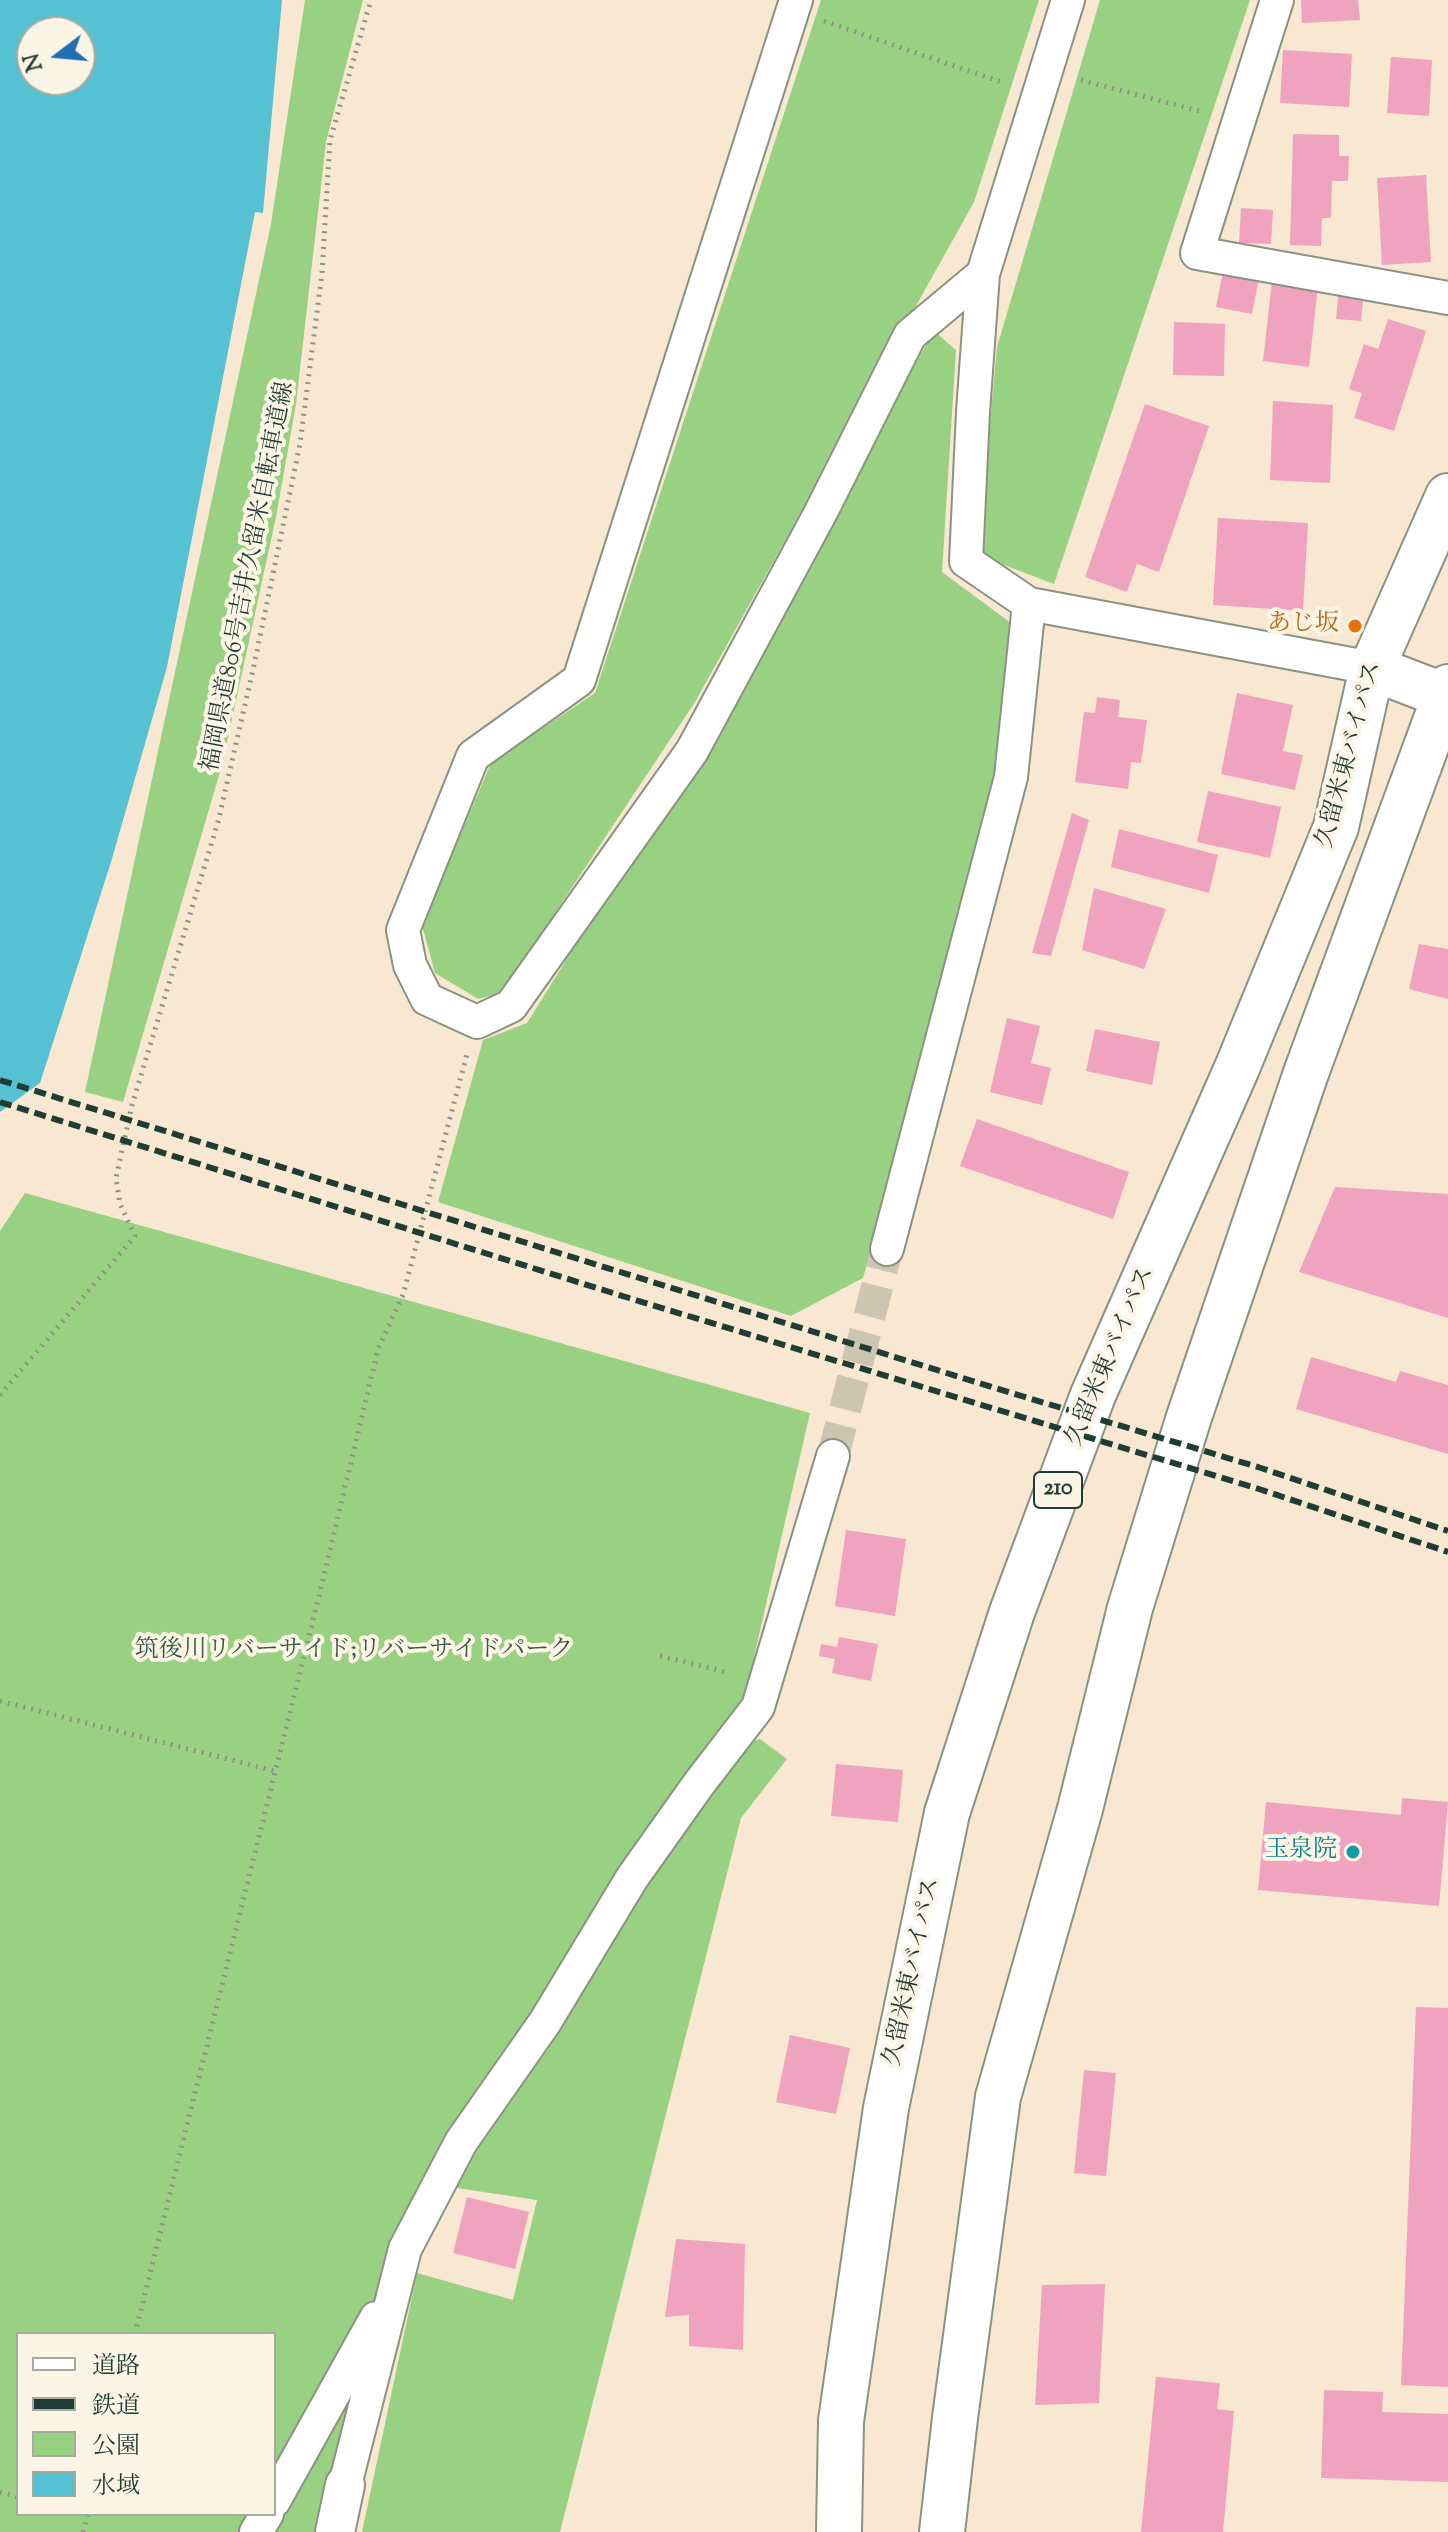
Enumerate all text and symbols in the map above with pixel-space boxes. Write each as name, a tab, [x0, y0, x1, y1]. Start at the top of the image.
north arrow	[16, 16, 96, 96]
text: N	[17, 49, 53, 75]
street label: 福岡県道806号吉井久留米自転車道線	[198, 380, 302, 774]
place label: あじ坂	[1267, 612, 1339, 640]
marker: あじ坂	[1346, 617, 1364, 635]
street label: 久留米東バイパス	[1312, 659, 1390, 851]
street label: 久留米東バイパス	[1061, 1263, 1163, 1451]
road number: 210	[1034, 1472, 1082, 1508]
park label: 筑後川リバーサイド;リバーサイドパーク	[135, 1638, 573, 1666]
place label: 玉泉院	[1265, 1838, 1337, 1866]
marker: 玉泉院	[1344, 1843, 1362, 1861]
street label: 久留米東バイパス	[880, 1875, 948, 2069]
legend	[16, 2332, 276, 2516]
text: 道路	[92, 2350, 140, 2384]
text: 鉄道	[92, 2390, 140, 2424]
text: 公園	[92, 2430, 140, 2464]
text: 水域	[92, 2470, 140, 2504]

